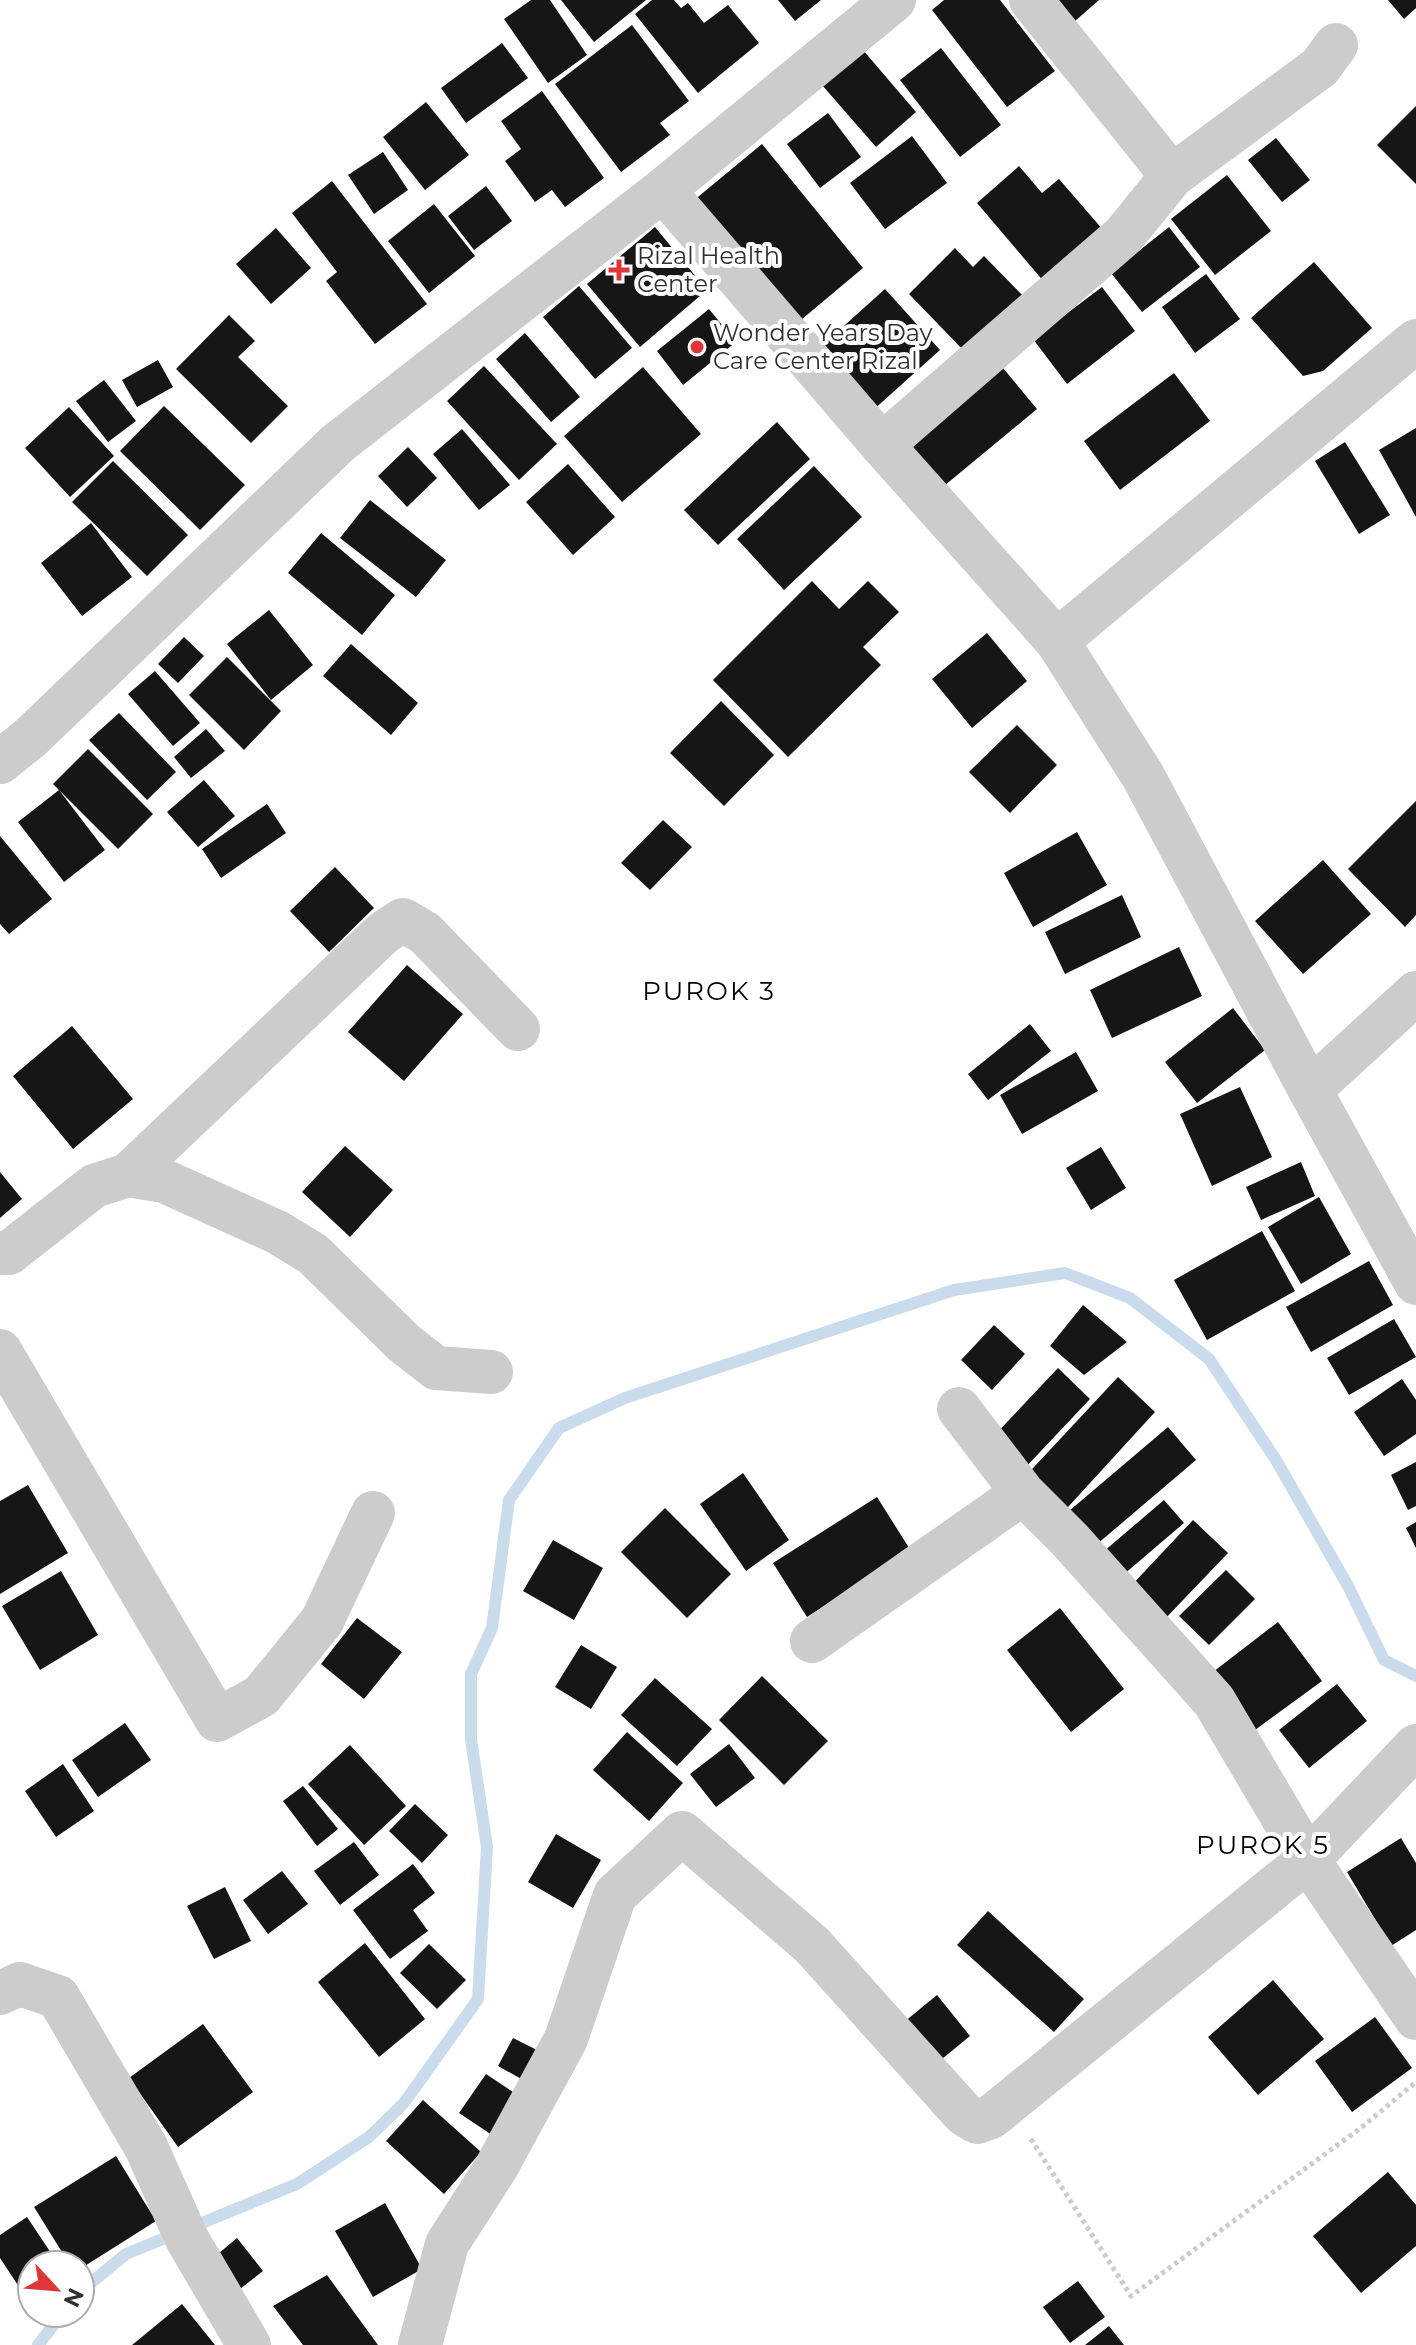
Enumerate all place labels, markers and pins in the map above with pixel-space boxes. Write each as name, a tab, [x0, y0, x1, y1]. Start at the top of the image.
place label: Rizal Health Center	[637, 241, 780, 298]
marker: Rizal Health Center	[608, 259, 630, 281]
place label: Wonder Years Day Care Center Rizal	[713, 318, 933, 375]
marker: Wonder Years Day Care Center Rizal	[688, 338, 706, 356]

